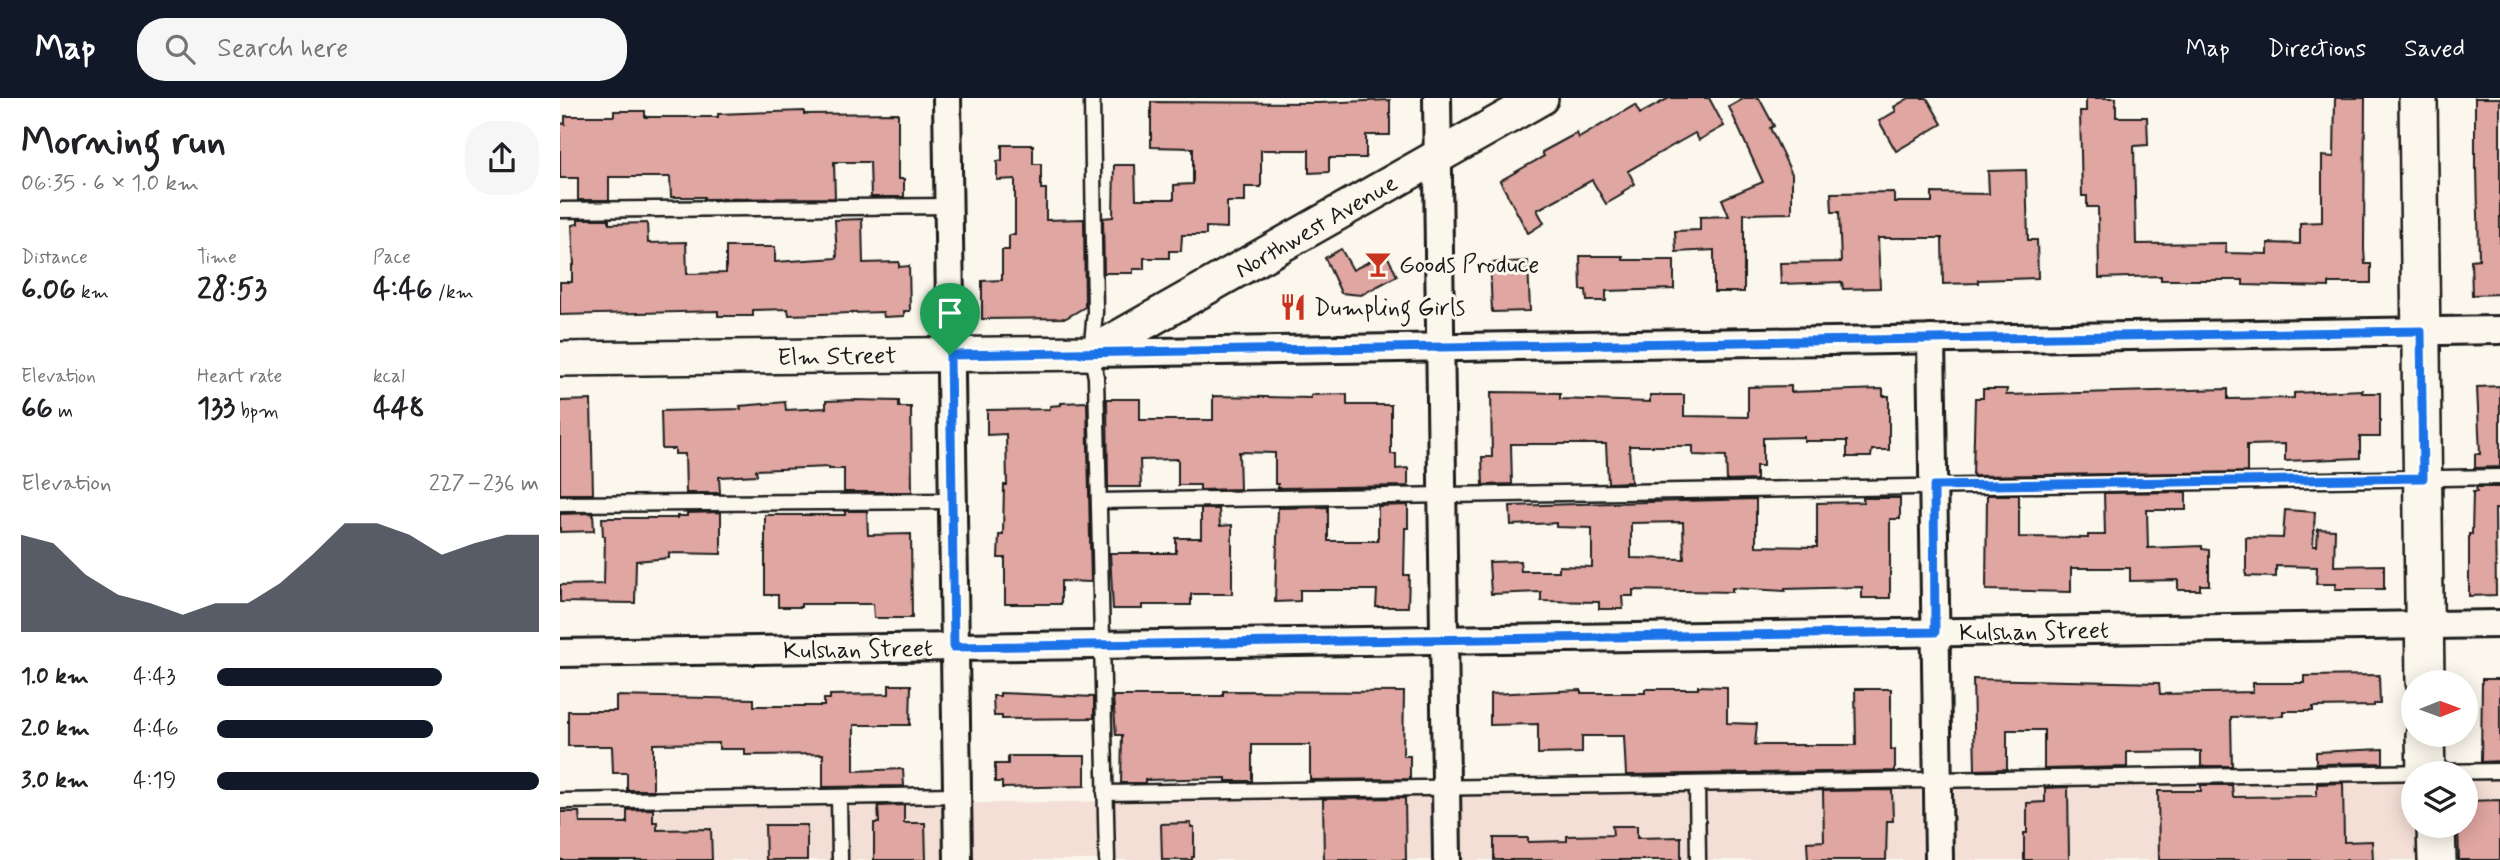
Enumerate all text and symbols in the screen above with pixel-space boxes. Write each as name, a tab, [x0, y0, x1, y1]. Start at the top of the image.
search box	[137, 18, 627, 81]
text: Map	[35, 27, 95, 71]
icon: search	[161, 30, 199, 68]
text: Search here	[217, 32, 348, 66]
text: Map	[2186, 34, 2230, 65]
text: Directions	[2268, 34, 2366, 65]
text: Saved	[2404, 34, 2465, 65]
text: Morning run	[21, 118, 226, 167]
button: share	[465, 121, 539, 195]
street label: Northwest Avenue	[1230, 168, 1404, 286]
text: 06:35 · 6 × 1.0 km	[21, 169, 199, 199]
text: Distance	[21, 245, 88, 270]
text: Time	[197, 245, 237, 270]
text: Pace	[373, 245, 411, 270]
bar icon: Goods Produce	[1363, 249, 1393, 279]
place label: Goods Produce	[1399, 250, 1539, 281]
text: 6.06	[21, 270, 76, 309]
text: 28:53	[197, 270, 267, 309]
text: 4:46	[373, 270, 433, 309]
text: km	[76, 280, 109, 305]
text: /km	[433, 280, 474, 305]
pin	[920, 283, 980, 355]
restaurant icon: Dumpling Girls	[1278, 292, 1308, 322]
place label: Dumpling Girls	[1314, 293, 1465, 327]
icon: arrive	[931, 294, 969, 332]
street label: Elm Street	[777, 341, 897, 374]
text: Elevation	[21, 364, 96, 389]
text: Heart rate	[197, 364, 282, 389]
text: kcal	[373, 364, 405, 389]
text: 66	[21, 389, 53, 428]
text: 133	[197, 389, 235, 428]
text: 448	[373, 389, 425, 428]
text: m	[53, 399, 73, 424]
text: bpm	[235, 399, 279, 424]
text: Elevation	[21, 469, 112, 499]
text: 227–236 m	[429, 469, 539, 499]
street label: Kulshan Street	[1959, 616, 2109, 649]
street label: Kulshan Street	[783, 634, 933, 667]
text: 1.0 km	[21, 662, 89, 692]
text: 4:43	[133, 662, 176, 692]
north arrow	[2401, 670, 2478, 747]
map controls	[2401, 670, 2478, 838]
text: 2.0 km	[21, 714, 90, 744]
text: 4:46	[133, 714, 179, 744]
button: layers	[2401, 761, 2478, 838]
text: 3.0 km	[21, 766, 89, 796]
text: 4:19	[133, 766, 177, 796]

